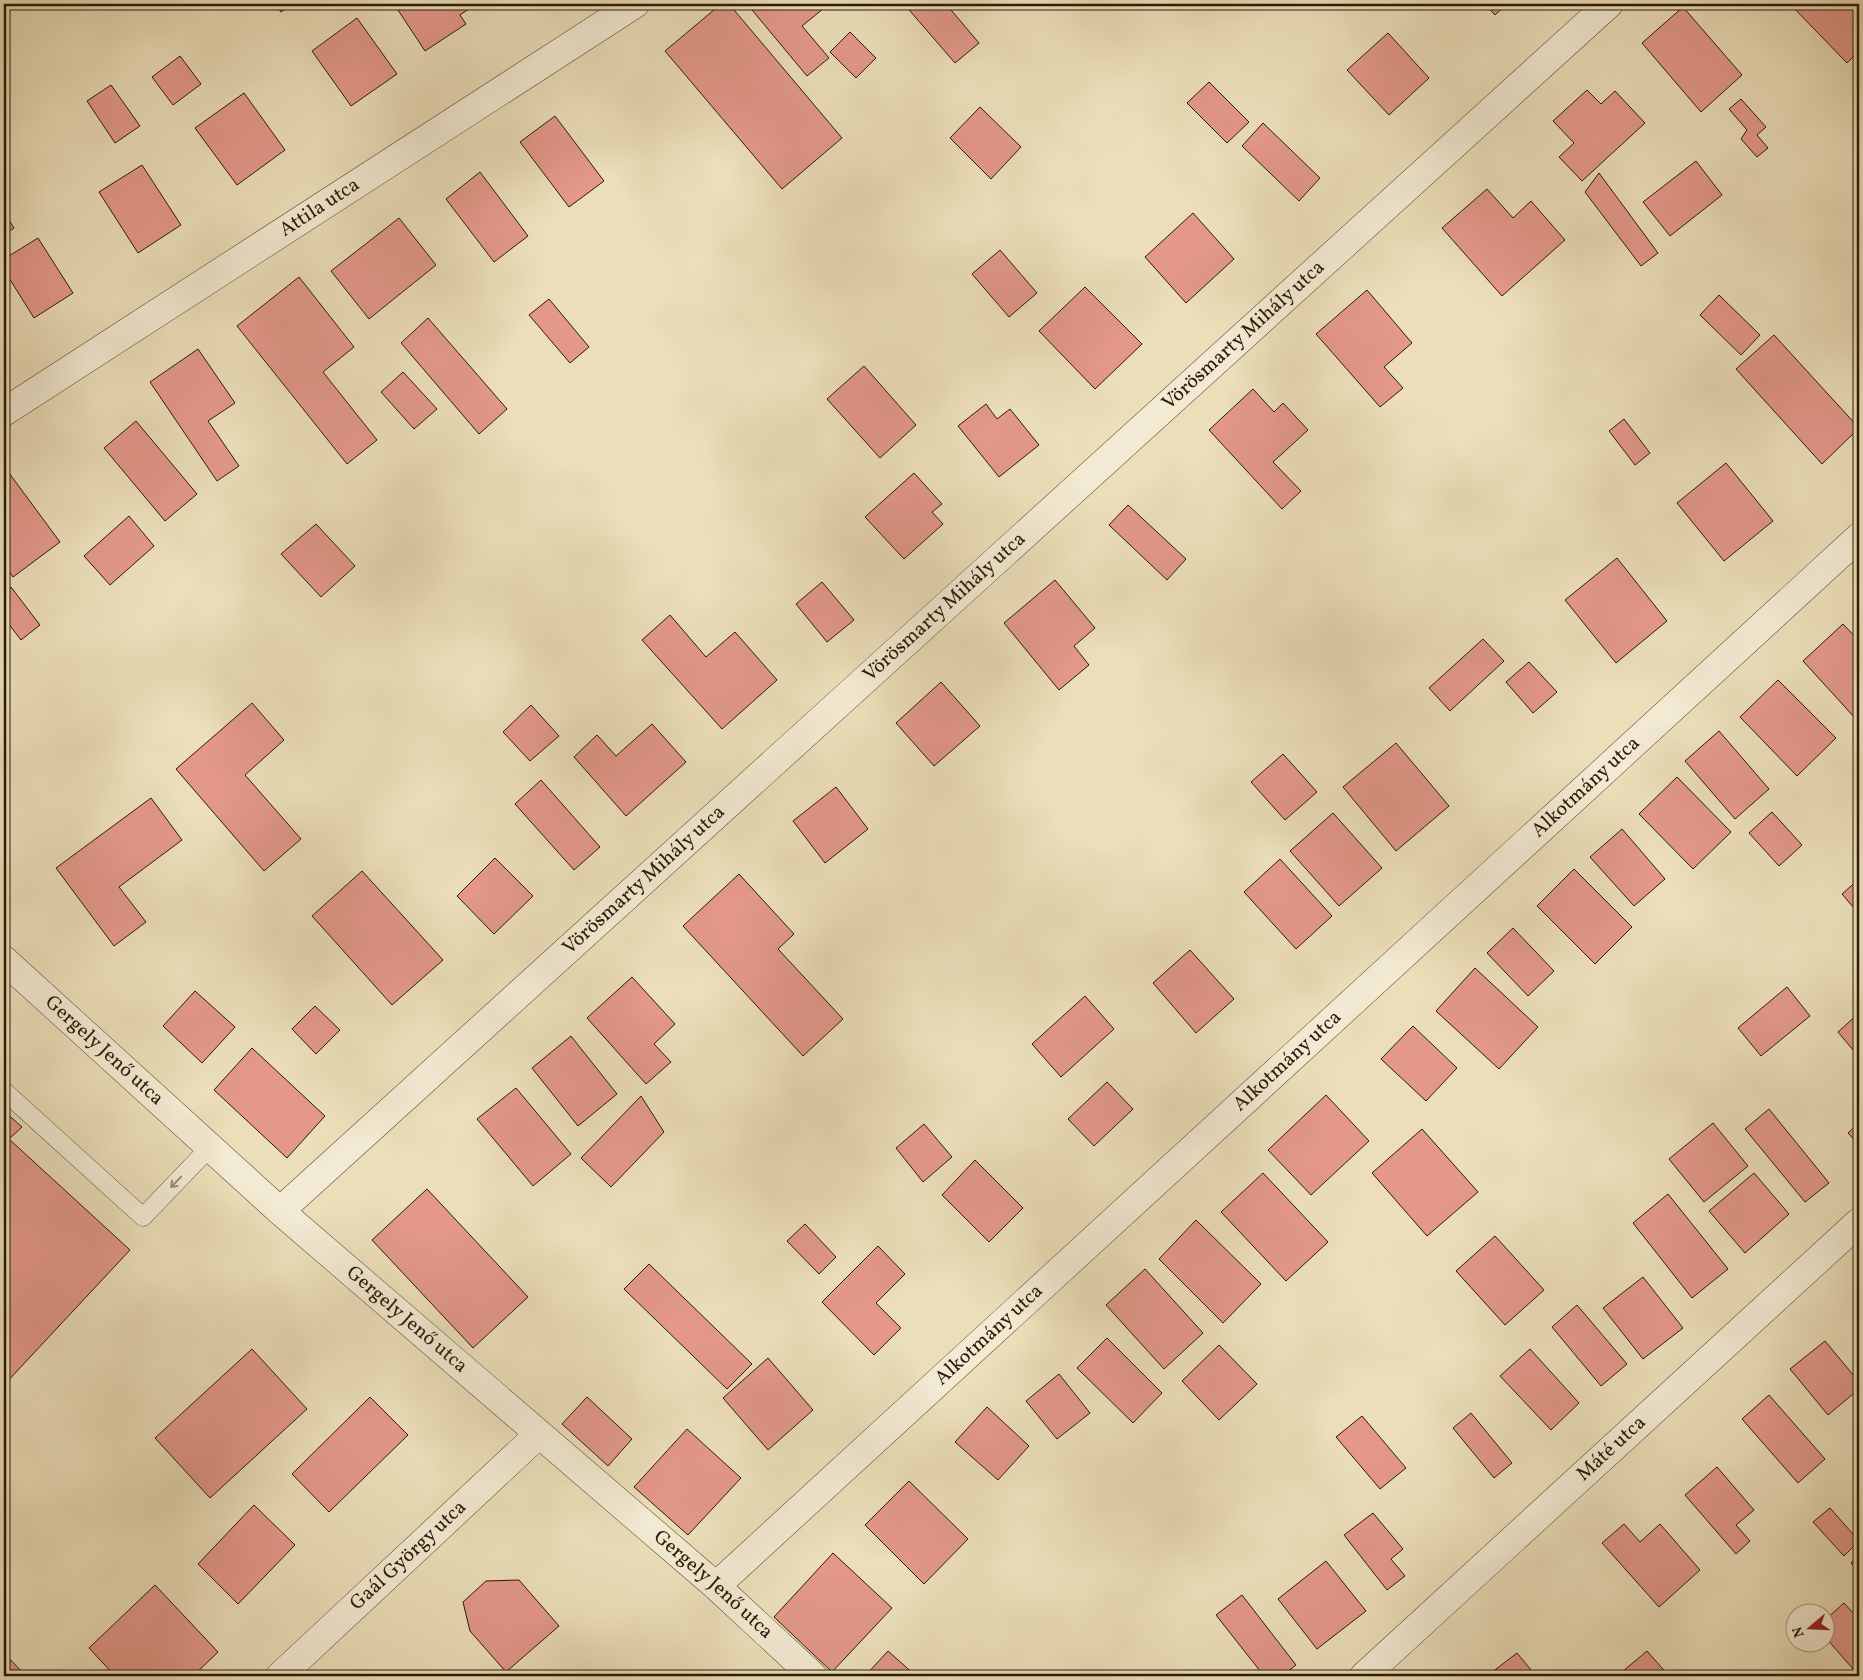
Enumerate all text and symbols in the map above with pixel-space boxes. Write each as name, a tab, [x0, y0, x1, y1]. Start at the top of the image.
street label: Attila utca	[274, 171, 365, 244]
street label: Vörösmarty Mihály utca	[1156, 254, 1331, 417]
street label: Vörösmarty Mihály utca	[857, 526, 1032, 689]
street label: Alkotmány utca	[1526, 730, 1647, 845]
street label: Vörösmarty Mihály utca	[557, 799, 732, 962]
street label: Gergely Jenő utca	[38, 989, 170, 1112]
street label: Alkotmány utca	[1227, 1004, 1348, 1118]
one-way arrow	[170, 1176, 183, 1188]
street label: Gergely Jenő utca	[340, 1260, 473, 1380]
street label: Alkotmány utca	[929, 1278, 1050, 1392]
street label: Máté utca	[1571, 1410, 1653, 1488]
street label: Gaál György utca	[344, 1494, 473, 1617]
street label: Gergely Jenő utca	[647, 1524, 779, 1646]
north arrow	[1786, 1602, 1836, 1652]
text: N	[1788, 1624, 1810, 1640]

